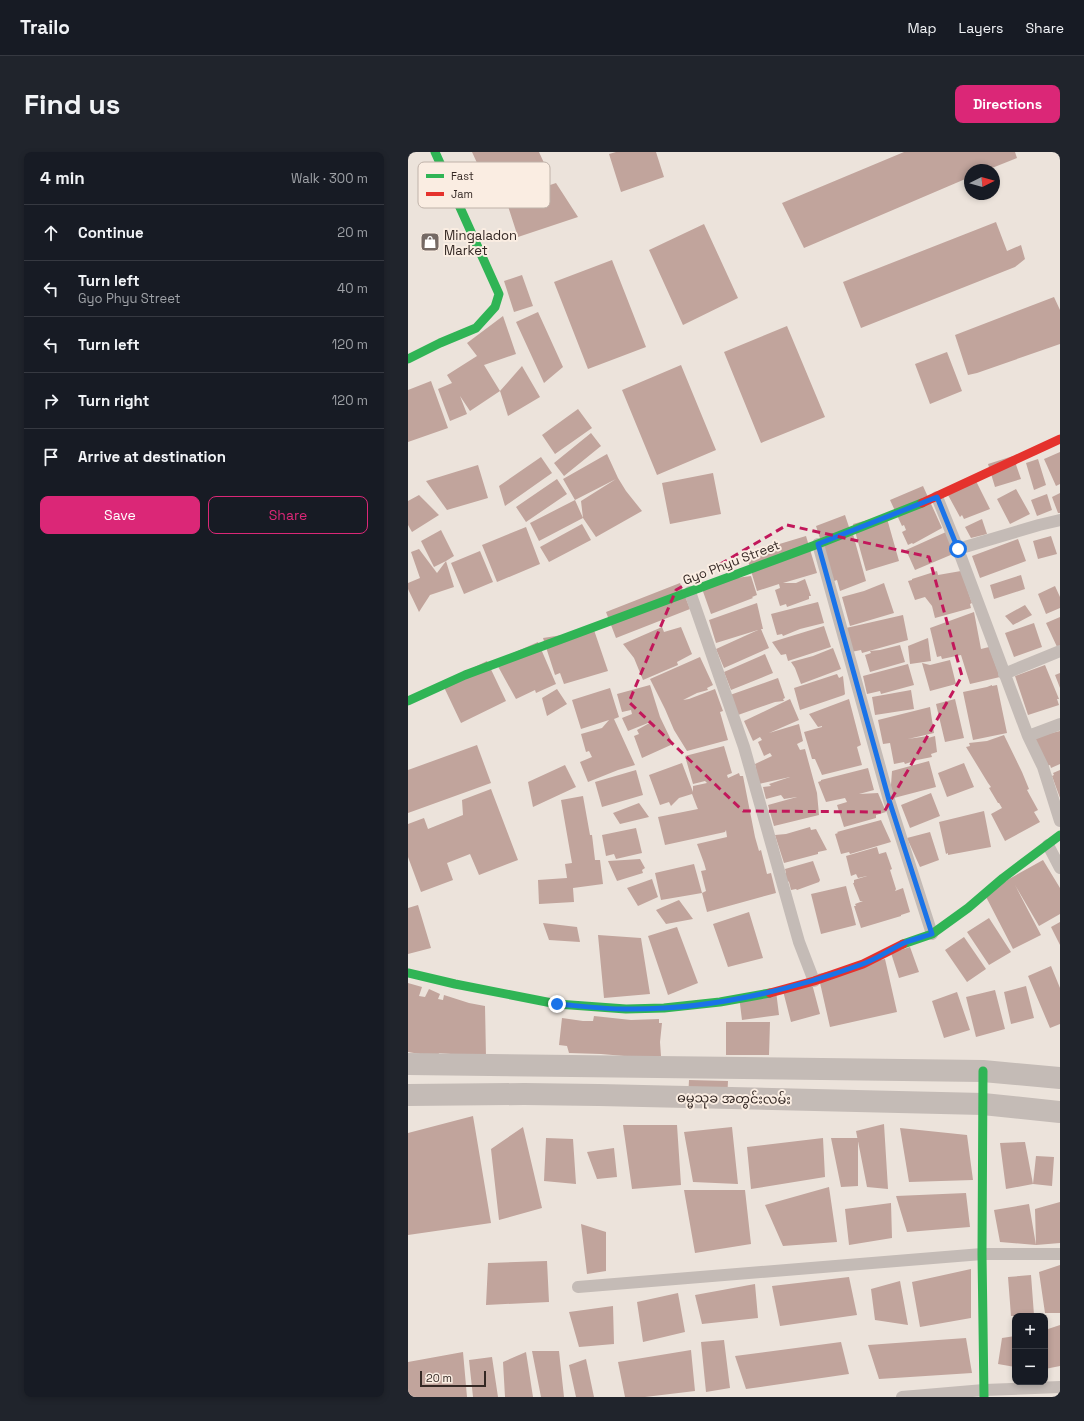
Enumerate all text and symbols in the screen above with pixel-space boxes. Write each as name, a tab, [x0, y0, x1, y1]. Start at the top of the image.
text: Trailo	[20, 15, 70, 40]
text: Map	[907, 19, 937, 37]
text: Layers	[959, 19, 1003, 37]
text: Share	[1025, 19, 1064, 37]
button: Directions	[955, 85, 1060, 123]
text: Find us	[24, 86, 121, 122]
legend	[418, 162, 550, 208]
north arrow	[964, 164, 1000, 200]
text: 4 min	[40, 167, 85, 189]
text: Fast	[451, 169, 474, 183]
text: Walk · 300 m	[291, 170, 368, 187]
text: Jam	[451, 187, 473, 201]
icon: ahead	[40, 222, 62, 244]
text: Continue	[78, 223, 144, 242]
text: 20 m	[337, 224, 368, 241]
place label: Mingaladon Market	[444, 227, 517, 259]
shop icon: Mingaladon Market	[419, 231, 441, 253]
text: Turn left	[78, 271, 140, 290]
icon: left	[40, 278, 62, 300]
text: 40 m	[337, 280, 368, 297]
text: Gyo Phyu Street	[78, 290, 181, 307]
icon: left	[40, 334, 62, 356]
text: Turn left	[78, 335, 140, 354]
text: 120 m	[332, 336, 368, 353]
icon: right	[40, 390, 62, 412]
text: Turn right	[78, 391, 149, 410]
text: 120 m	[332, 392, 368, 409]
icon: arrive	[40, 446, 62, 468]
text: Arrive at destination	[78, 447, 226, 466]
button: Save	[40, 496, 200, 534]
button: Share	[208, 496, 368, 534]
street label: Gyo Phyu Street	[680, 536, 782, 589]
route start	[949, 540, 967, 558]
route end	[548, 995, 566, 1013]
street label: ဓမ္မသုခ အတွင်းလမ်း	[677, 1089, 791, 1110]
map controls	[1012, 1313, 1048, 1385]
button: +	[1012, 1313, 1048, 1349]
button: −	[1012, 1349, 1048, 1385]
scale bar	[420, 1369, 486, 1388]
text: 20 m	[426, 1371, 452, 1385]

